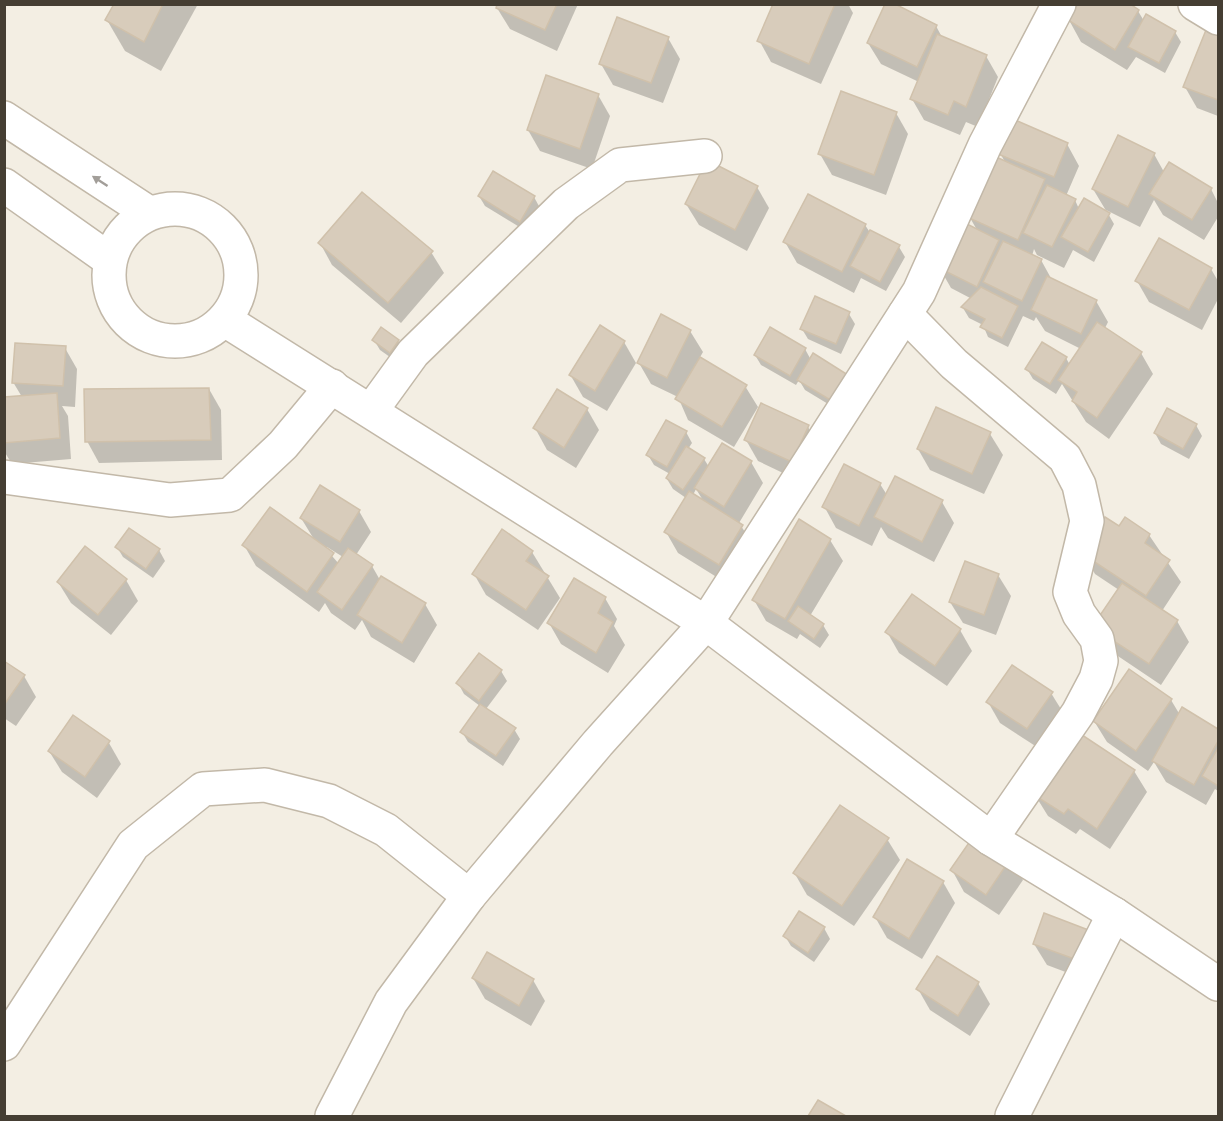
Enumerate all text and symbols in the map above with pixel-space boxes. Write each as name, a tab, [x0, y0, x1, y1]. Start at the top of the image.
one-way arrow	[92, 176, 109, 187]

